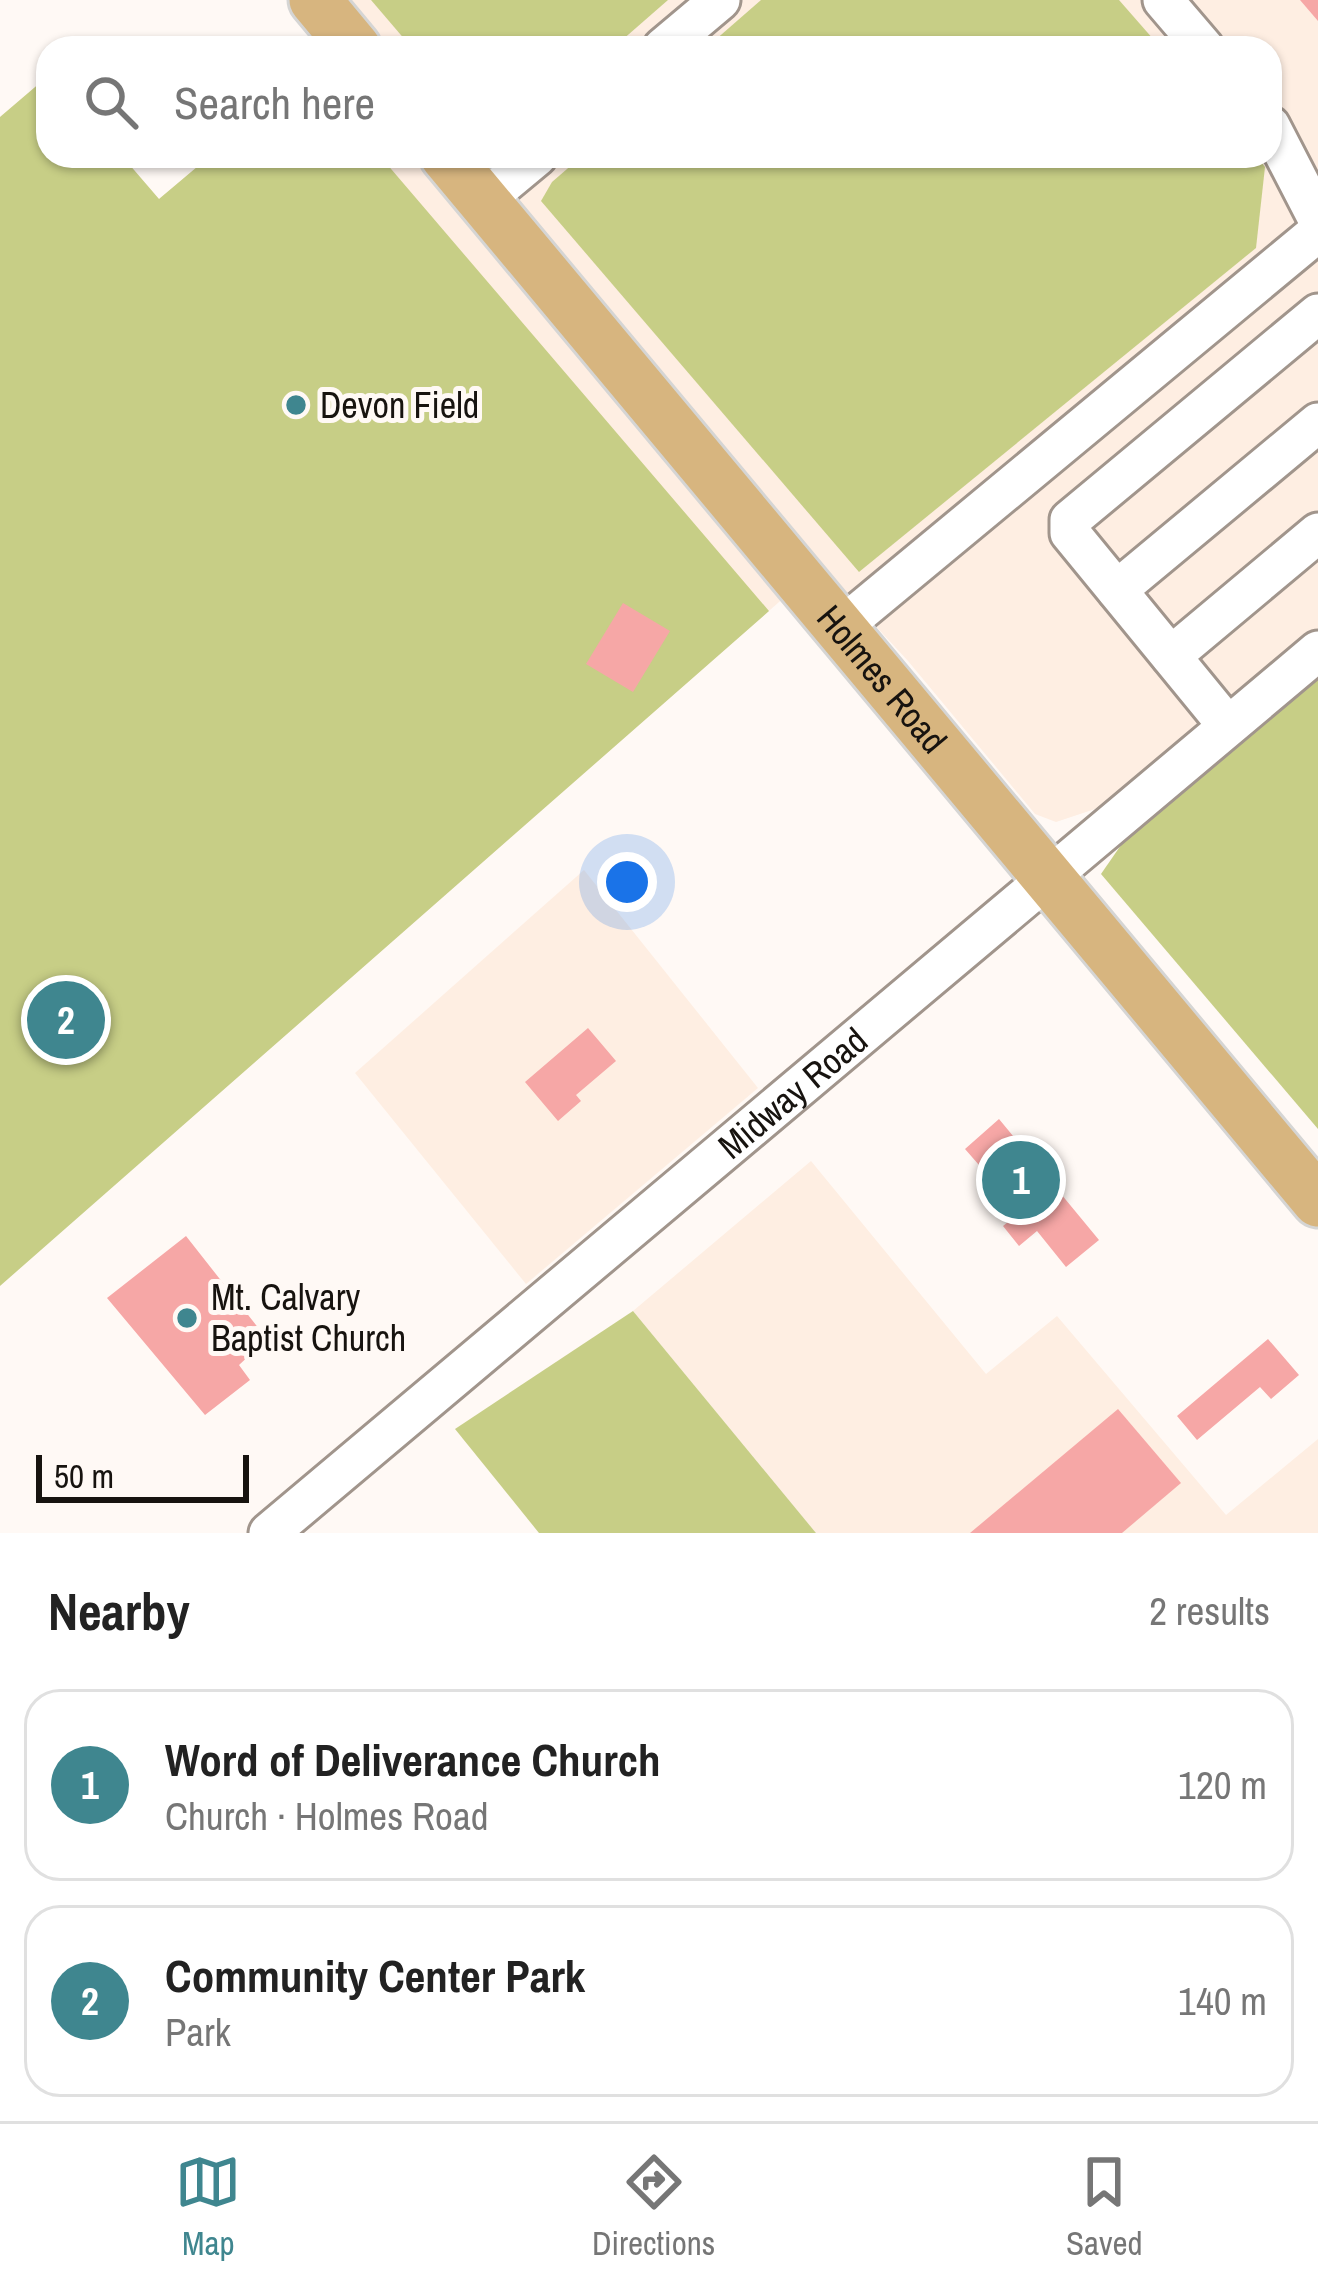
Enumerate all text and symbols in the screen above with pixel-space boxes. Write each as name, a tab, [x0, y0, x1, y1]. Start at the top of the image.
search box	[36, 36, 1282, 168]
icon: search	[78, 69, 144, 135]
text: Search here	[174, 72, 375, 133]
place label: Devon Field	[320, 381, 479, 429]
marker: Devon Field	[283, 392, 309, 418]
street label: Holmes Road	[807, 595, 958, 763]
your location	[597, 852, 657, 912]
pin: 2	[27, 975, 105, 1065]
street label: Midway Road	[708, 1016, 877, 1169]
pin: 1	[982, 1135, 1060, 1225]
place label: Mt. Calvary Baptist Church	[211, 1273, 406, 1362]
marker: Mt. Calvary Baptist Church	[174, 1305, 200, 1331]
scale bar	[36, 1449, 249, 1502]
text: 50 m	[54, 1454, 114, 1498]
text: Nearby	[48, 1577, 190, 1646]
text: 2 results	[1149, 1585, 1270, 1637]
text: Word of Deliverance Church	[165, 1729, 661, 1790]
text: 1	[81, 1759, 99, 1811]
text: 120 m	[1178, 1759, 1267, 1811]
text: Church · Holmes Road	[165, 1790, 488, 1842]
text: Community Center Park	[165, 1945, 585, 2006]
text: 2	[81, 1975, 99, 2027]
text: 140 m	[1178, 1975, 1267, 2027]
text: Park	[165, 2006, 231, 2058]
tab: Map	[175, 2149, 241, 2265]
tab: Directions	[592, 2149, 715, 2265]
tab: Saved	[1066, 2149, 1143, 2265]

